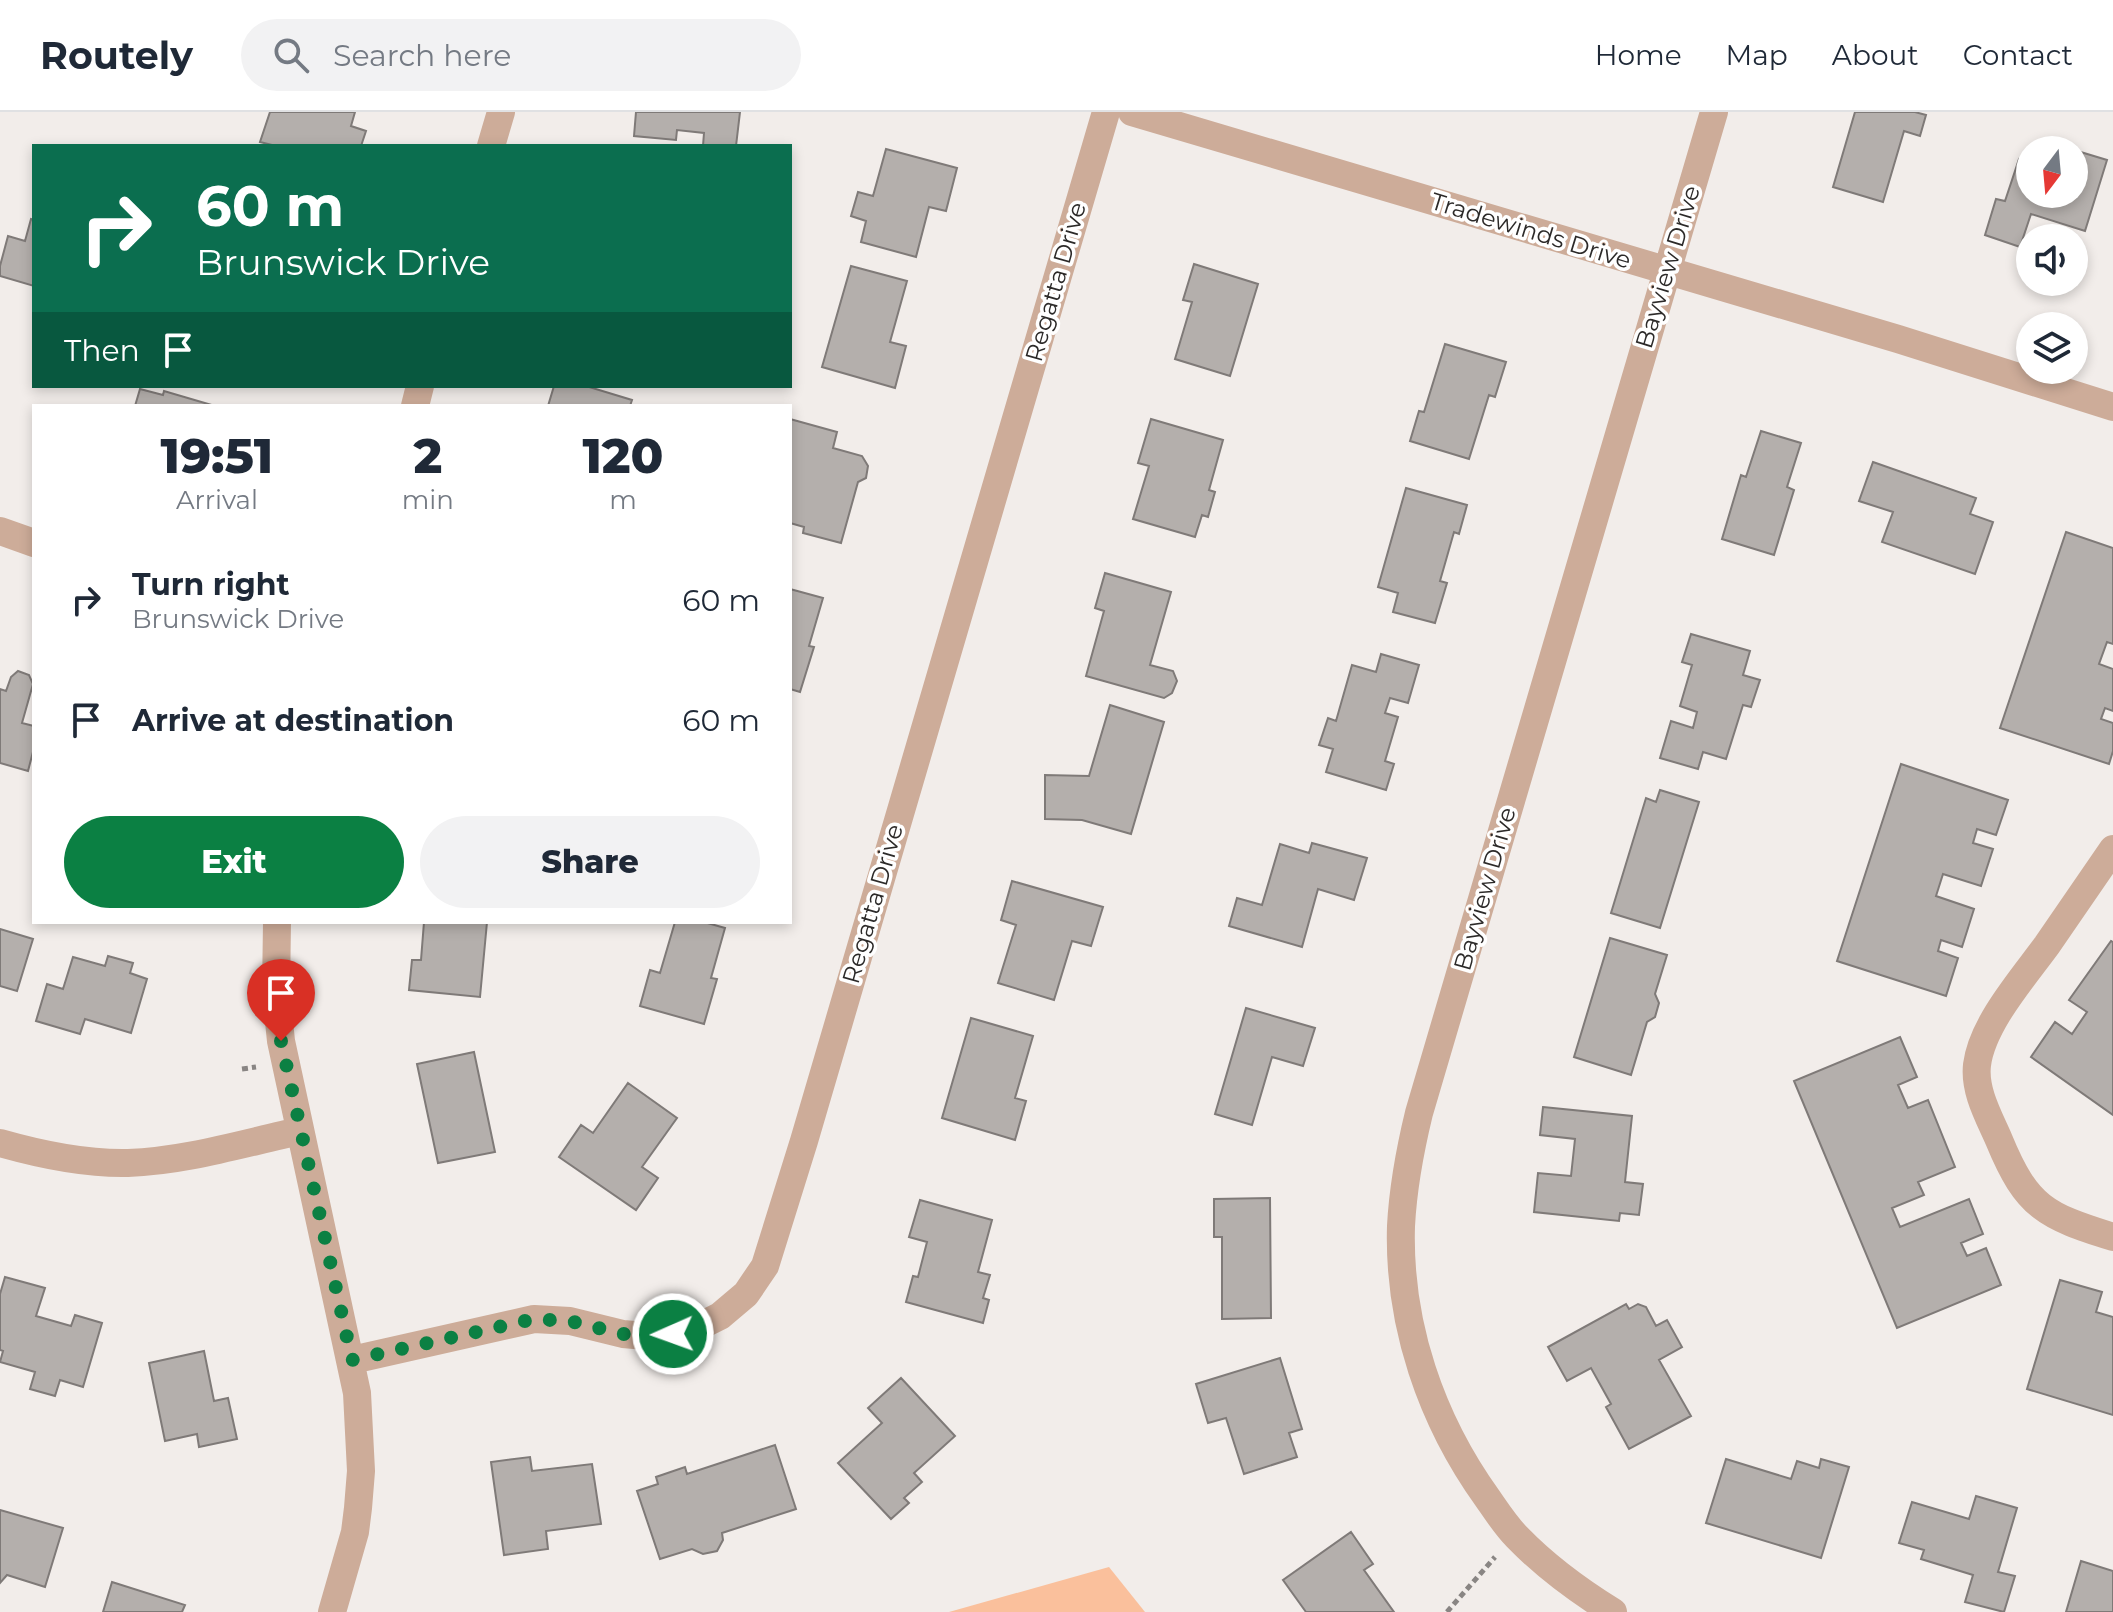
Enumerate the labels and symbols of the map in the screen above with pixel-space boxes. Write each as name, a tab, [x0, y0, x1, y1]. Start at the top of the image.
north arrow	[2016, 136, 2088, 208]
street label: Bayview Drive	[1629, 182, 1706, 352]
street label: Tradewinds Drive	[1428, 186, 1635, 275]
street label: Regatta Drive	[1019, 199, 1092, 365]
street label: Bayview Drive	[1447, 804, 1522, 974]
street label: Regatta Drive	[836, 821, 909, 987]
pin	[247, 959, 315, 1041]
position arrow	[631, 1292, 715, 1376]

